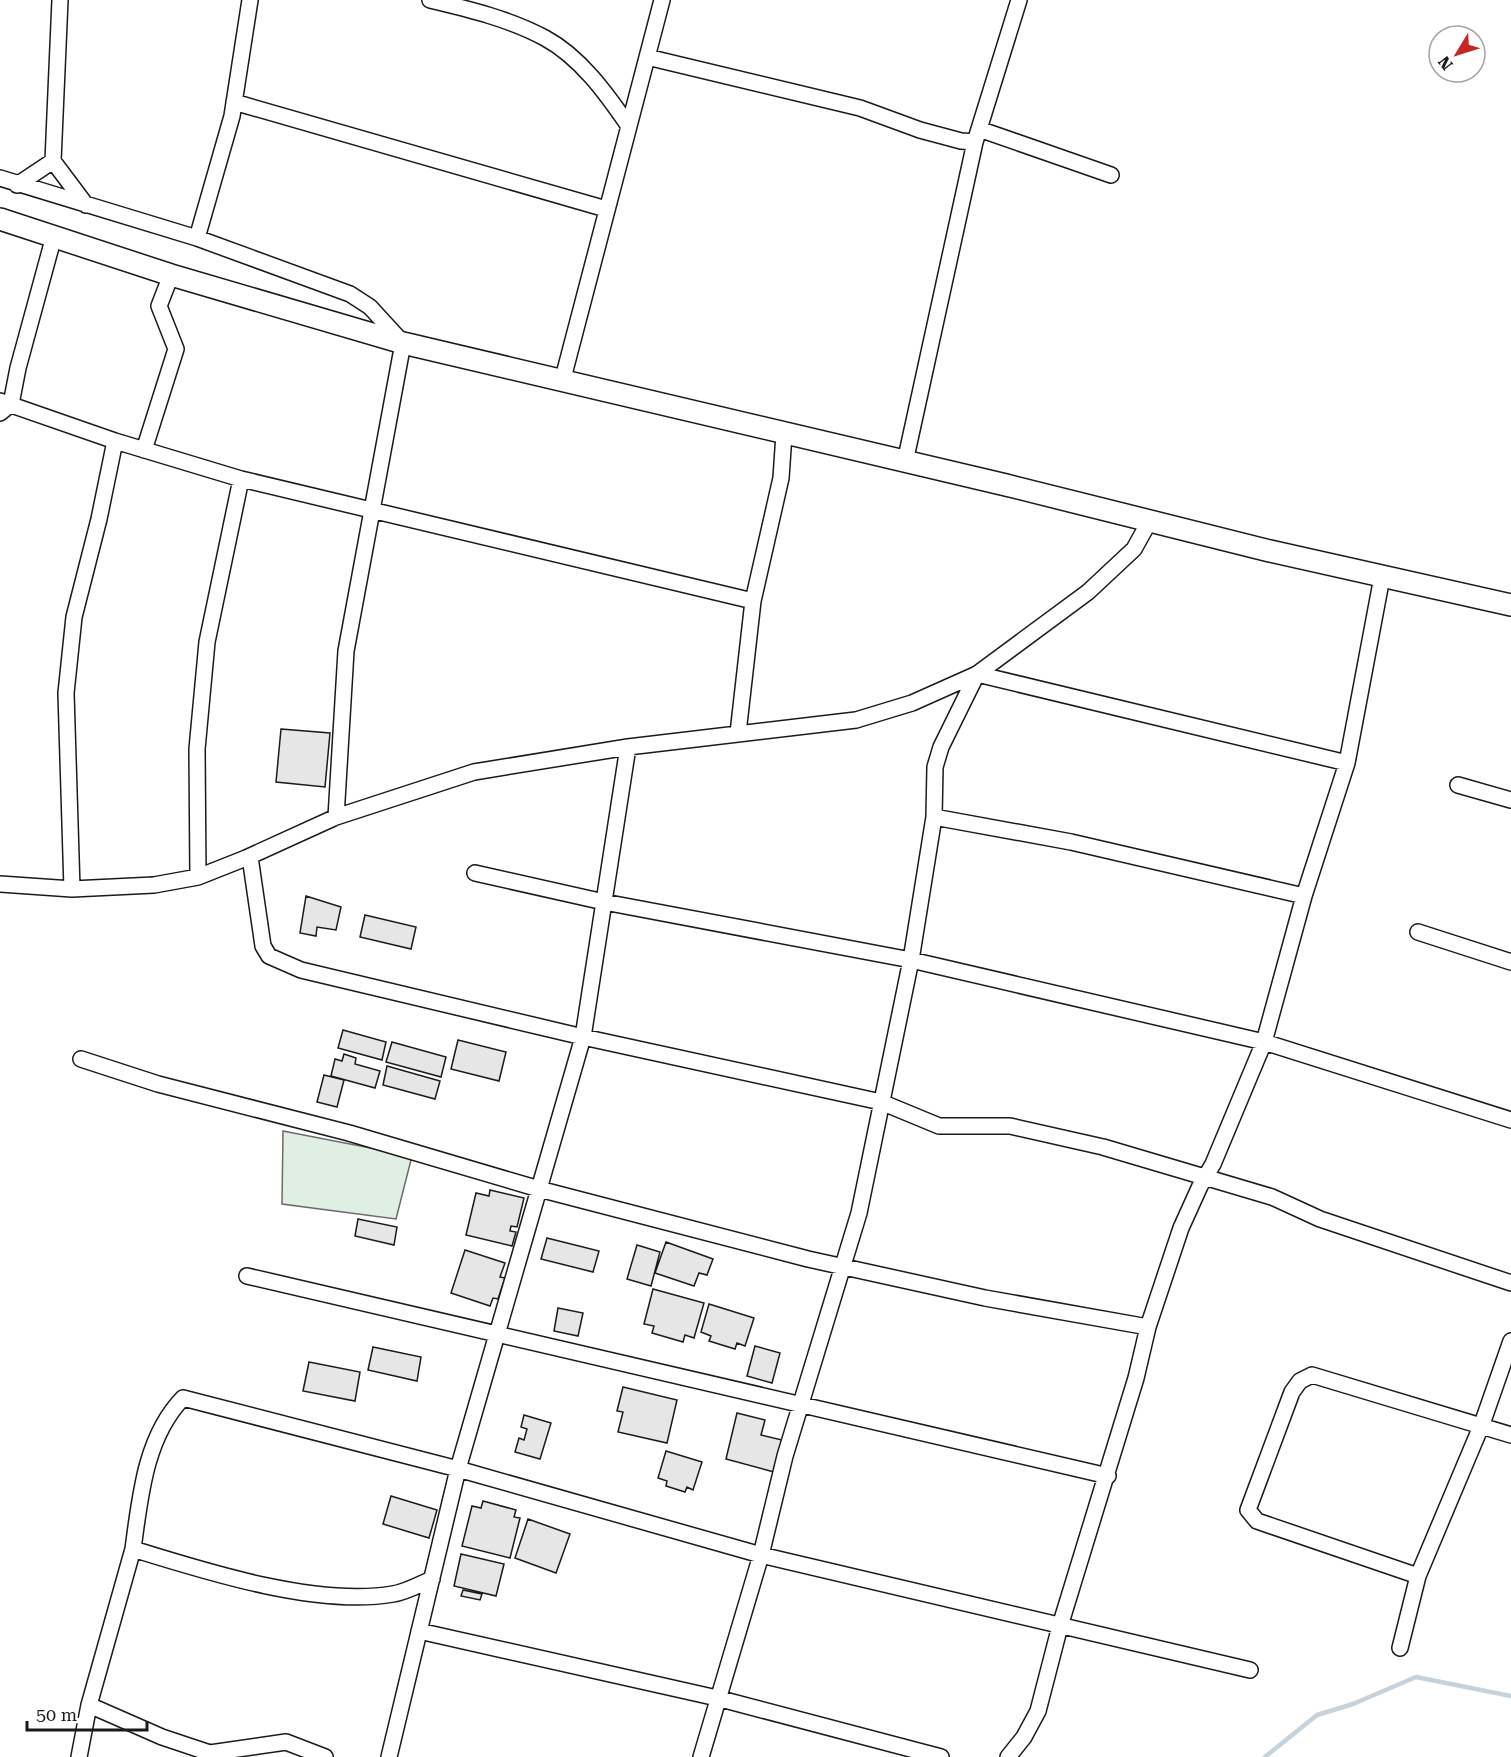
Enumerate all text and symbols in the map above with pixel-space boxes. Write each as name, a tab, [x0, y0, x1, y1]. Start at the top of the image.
north arrow	[1427, 24, 1487, 84]
text: N	[1434, 52, 1457, 74]
scale bar	[27, 1694, 147, 1732]
text: 50 m	[36, 1704, 77, 1725]

